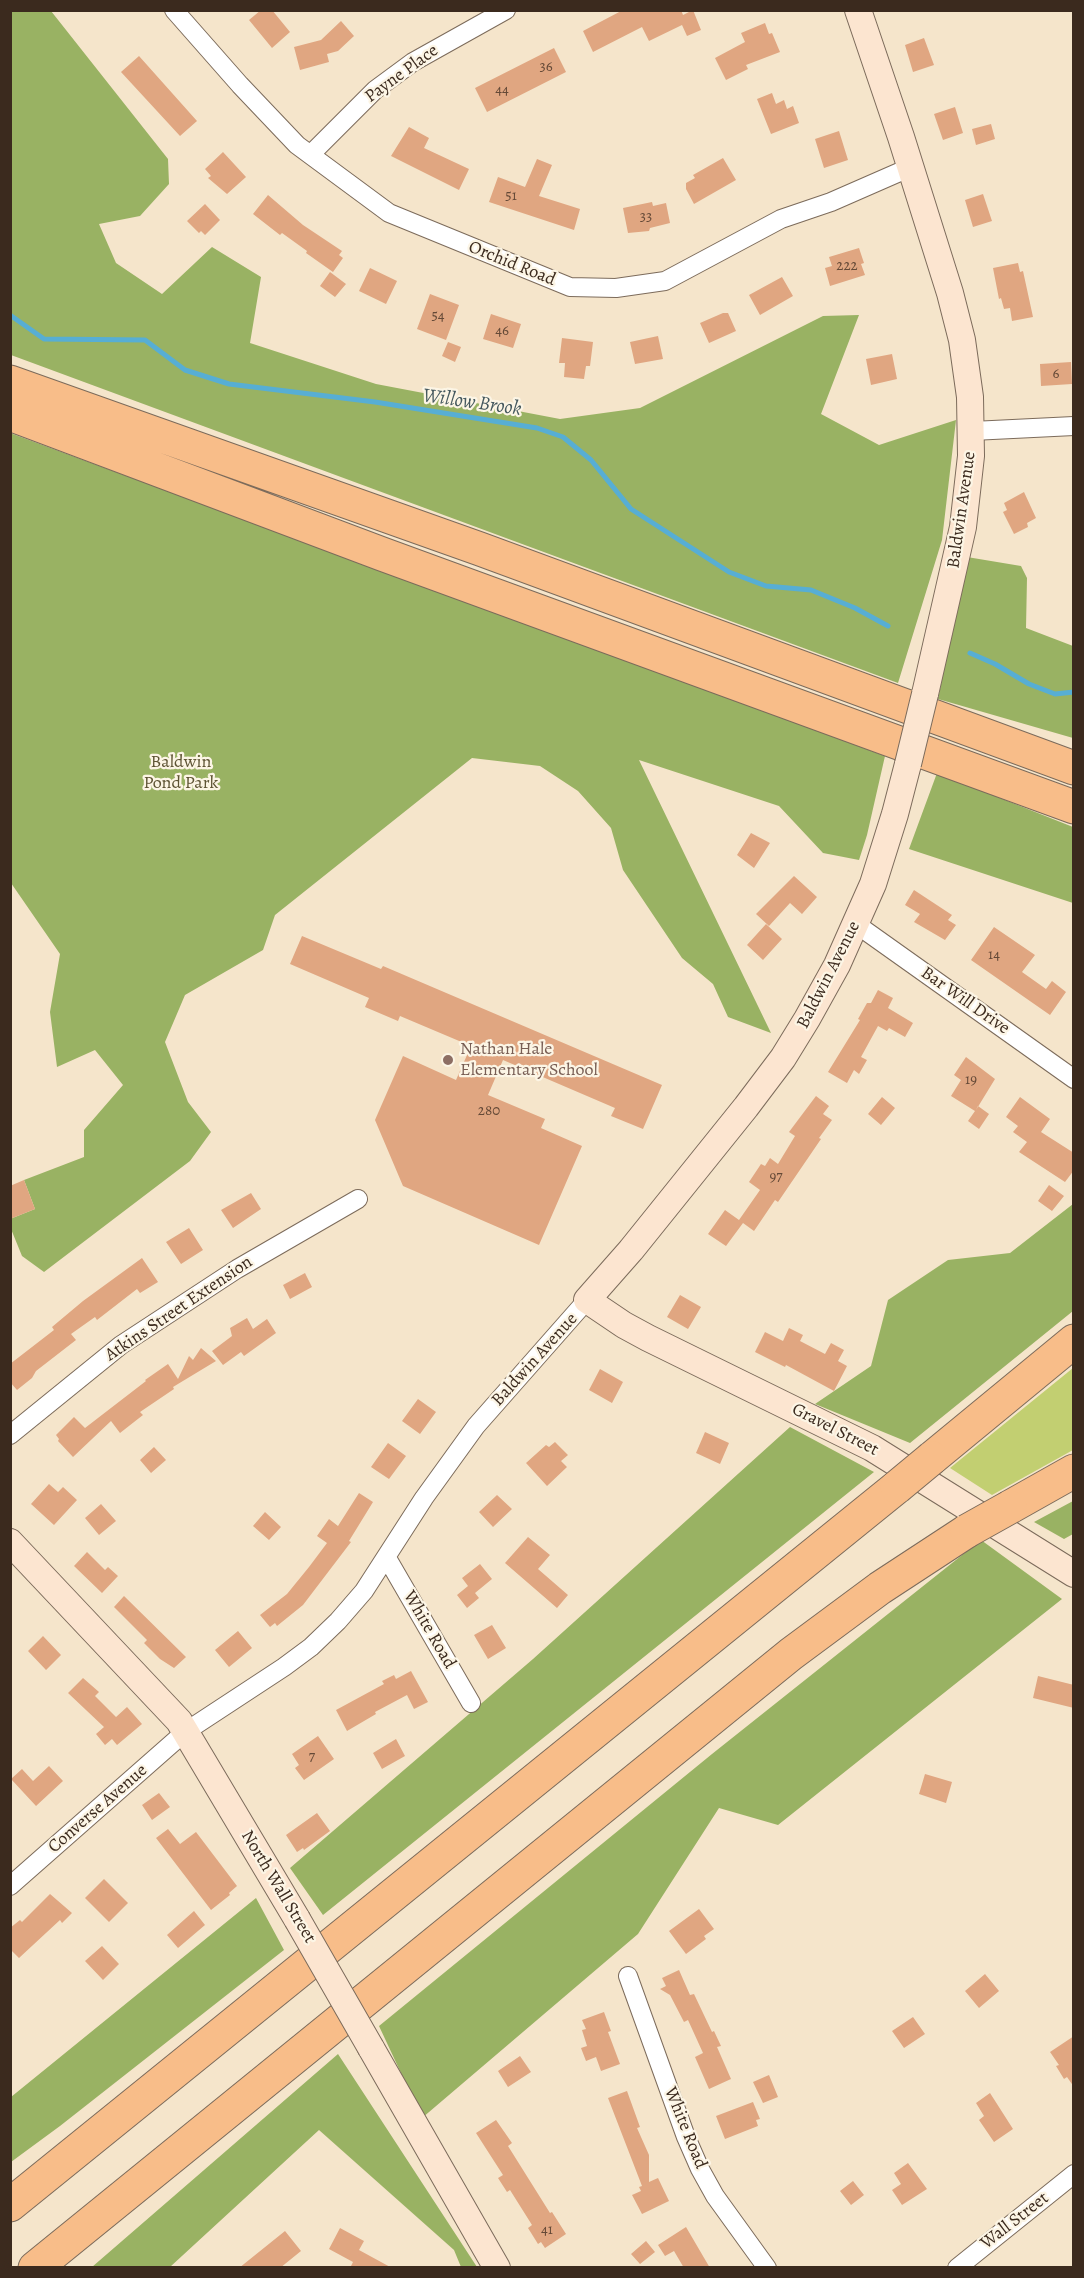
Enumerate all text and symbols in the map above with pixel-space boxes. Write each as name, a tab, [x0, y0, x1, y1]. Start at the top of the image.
street label: Payne Place	[361, 40, 443, 108]
house number: 36	[539, 58, 553, 76]
house number: 44	[495, 81, 509, 99]
house number: 51	[505, 187, 517, 205]
house number: 33	[640, 208, 652, 226]
street label: Orchid Road	[465, 237, 559, 291]
house number: 222	[836, 257, 858, 275]
house number: 54	[431, 307, 445, 325]
house number: 46	[495, 322, 509, 340]
house number: 6	[1053, 365, 1059, 383]
water label: Willow Brook	[421, 384, 523, 422]
street label: Baldwin Avenue	[943, 450, 981, 570]
park label: Baldwin Pond Park	[144, 752, 218, 795]
street label: Baldwin Avenue	[793, 918, 865, 1032]
house number: 14	[988, 946, 1000, 964]
street label: Bar Will Drive	[916, 962, 1014, 1040]
place label: Nathan Hale Elementary School	[460, 1039, 598, 1082]
marker: Nathan Hale Elementary School	[441, 1053, 455, 1067]
house number: 19	[965, 1071, 977, 1089]
house number: 280	[478, 1102, 500, 1120]
house number: 97	[769, 1168, 783, 1186]
street label: Atkins Street Extension	[101, 1252, 257, 1366]
street label: Baldwin Avenue	[487, 1309, 583, 1411]
street label: Gravel Street	[788, 1399, 882, 1461]
street label: White Road	[398, 1587, 460, 1673]
house number: 7	[309, 1748, 315, 1766]
street label: Converse Avenue	[44, 1760, 152, 1858]
street label: North Wall Street	[236, 1827, 320, 1947]
street label: White Road	[659, 2084, 711, 2172]
street label: Wall Street	[977, 2188, 1053, 2254]
house number: 41	[541, 2221, 553, 2239]

